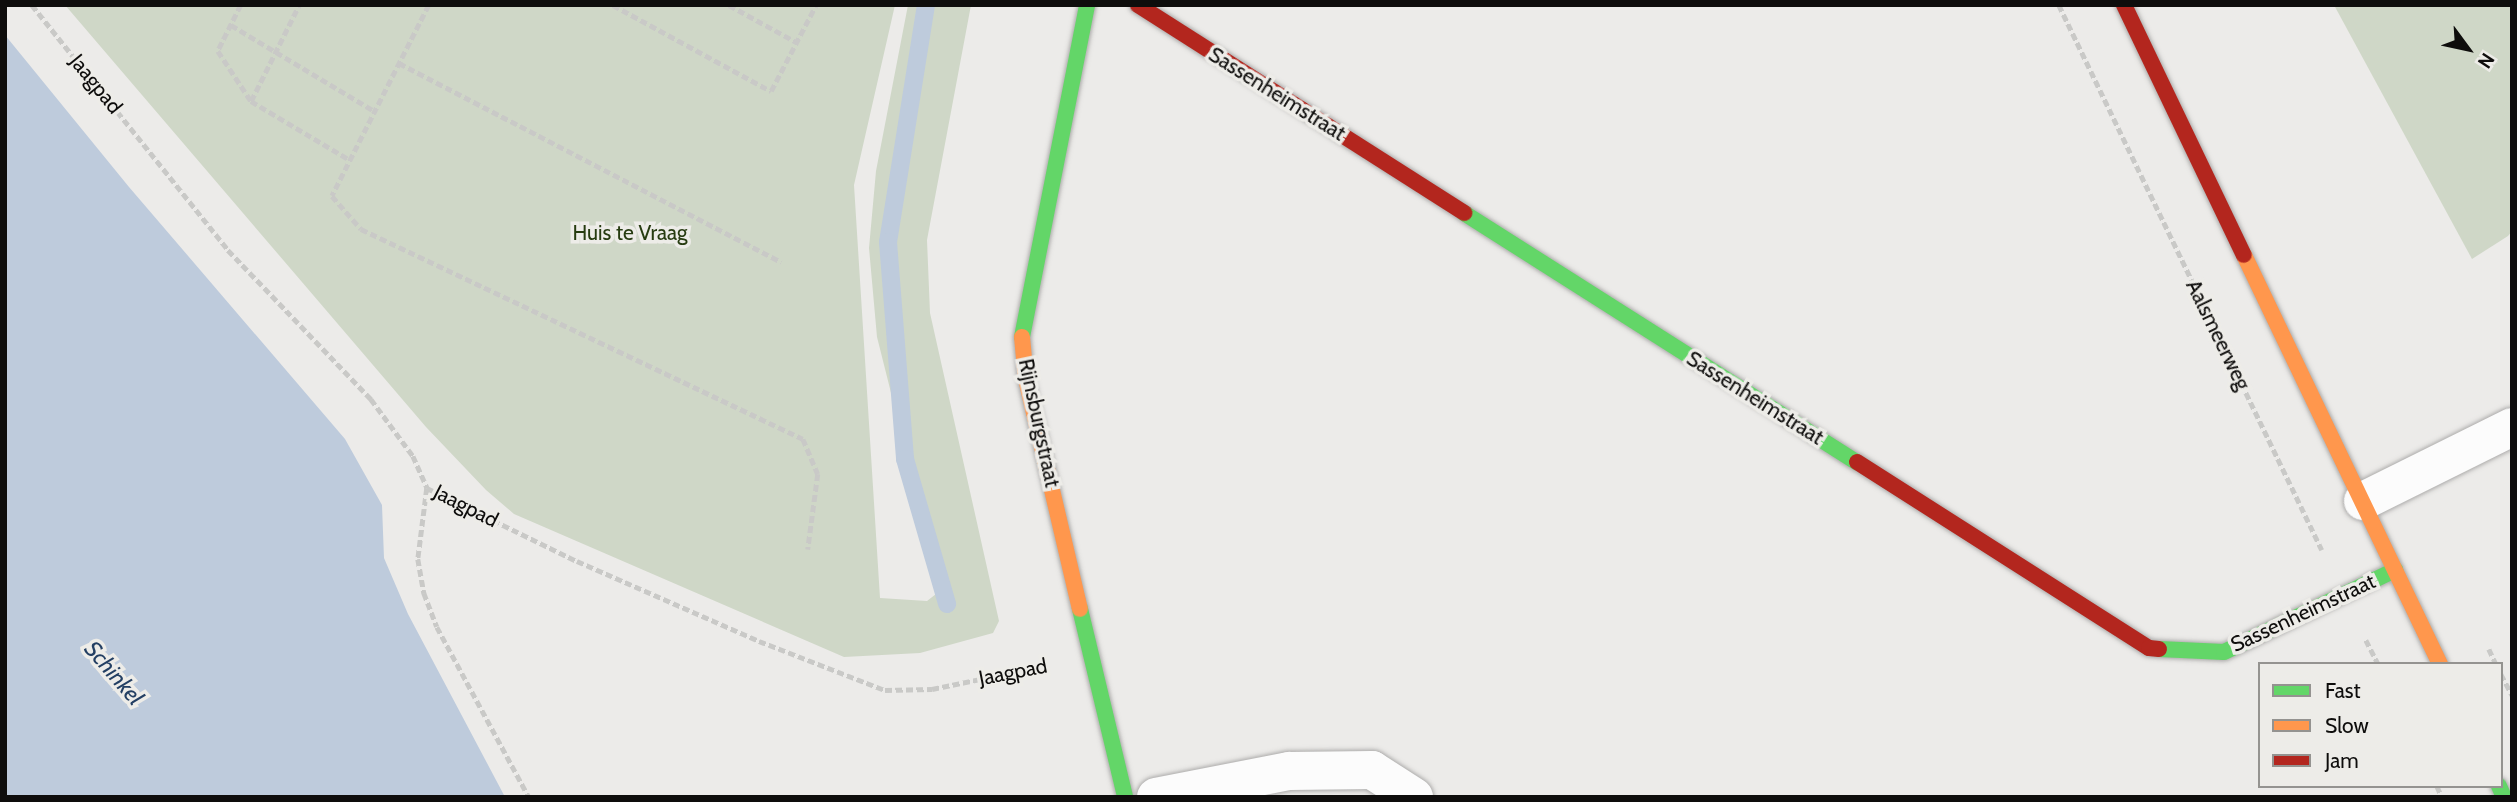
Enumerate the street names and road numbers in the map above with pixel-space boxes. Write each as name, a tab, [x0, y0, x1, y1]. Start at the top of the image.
street label: Sassenheimstraat	[1204, 42, 1350, 146]
street label: Jaagpad	[64, 49, 128, 119]
street label: Aalsmeerweg	[2180, 276, 2256, 394]
street label: Sassenheimstraat	[1682, 346, 1828, 450]
street label: Rijnsburgstraat	[1013, 356, 1065, 490]
street label: Jaagpad	[429, 479, 503, 533]
street label: Sassenheimstraat	[2227, 569, 2379, 657]
street label: Jaagpad	[977, 653, 1049, 691]

